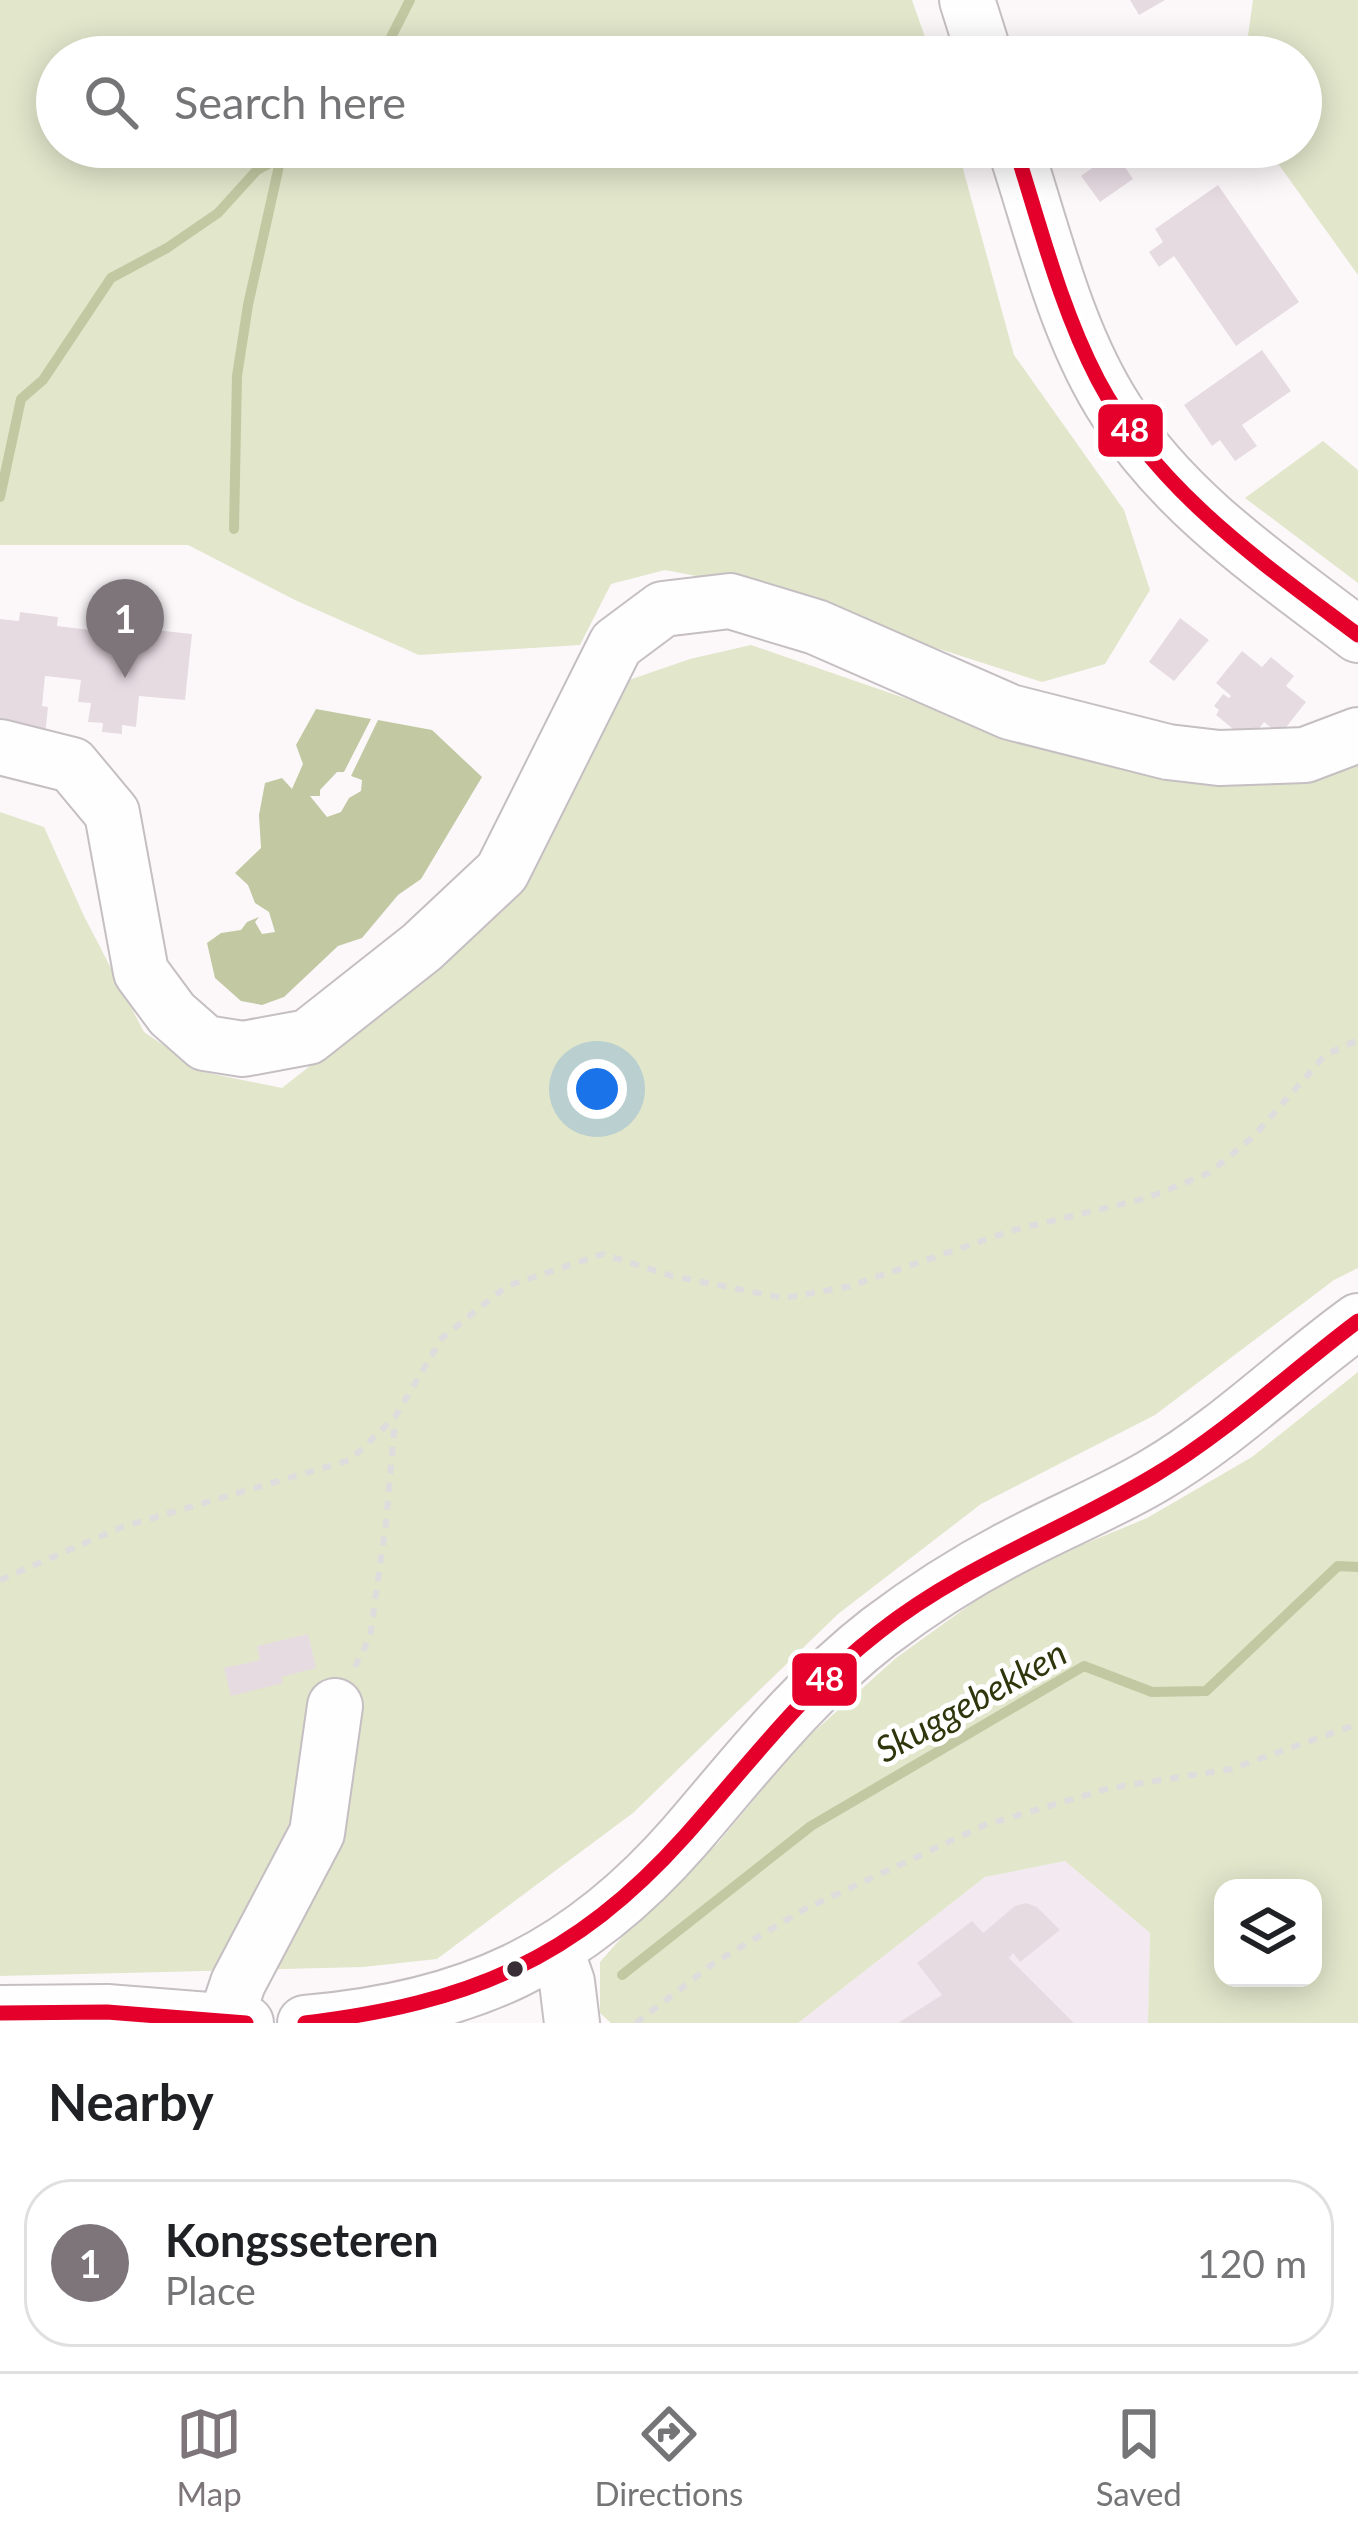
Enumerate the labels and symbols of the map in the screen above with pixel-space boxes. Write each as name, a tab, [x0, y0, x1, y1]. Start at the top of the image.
line badge: 48	[1096, 402, 1165, 459]
text: 48	[1111, 409, 1149, 449]
pin: 1	[86, 579, 164, 678]
your location	[567, 1059, 627, 1119]
water label: Skuggebekken	[867, 1630, 1074, 1771]
line badge: 48	[790, 1651, 859, 1708]
text: 48	[806, 1658, 844, 1698]
unlabelled marker	[504, 1958, 526, 1980]

